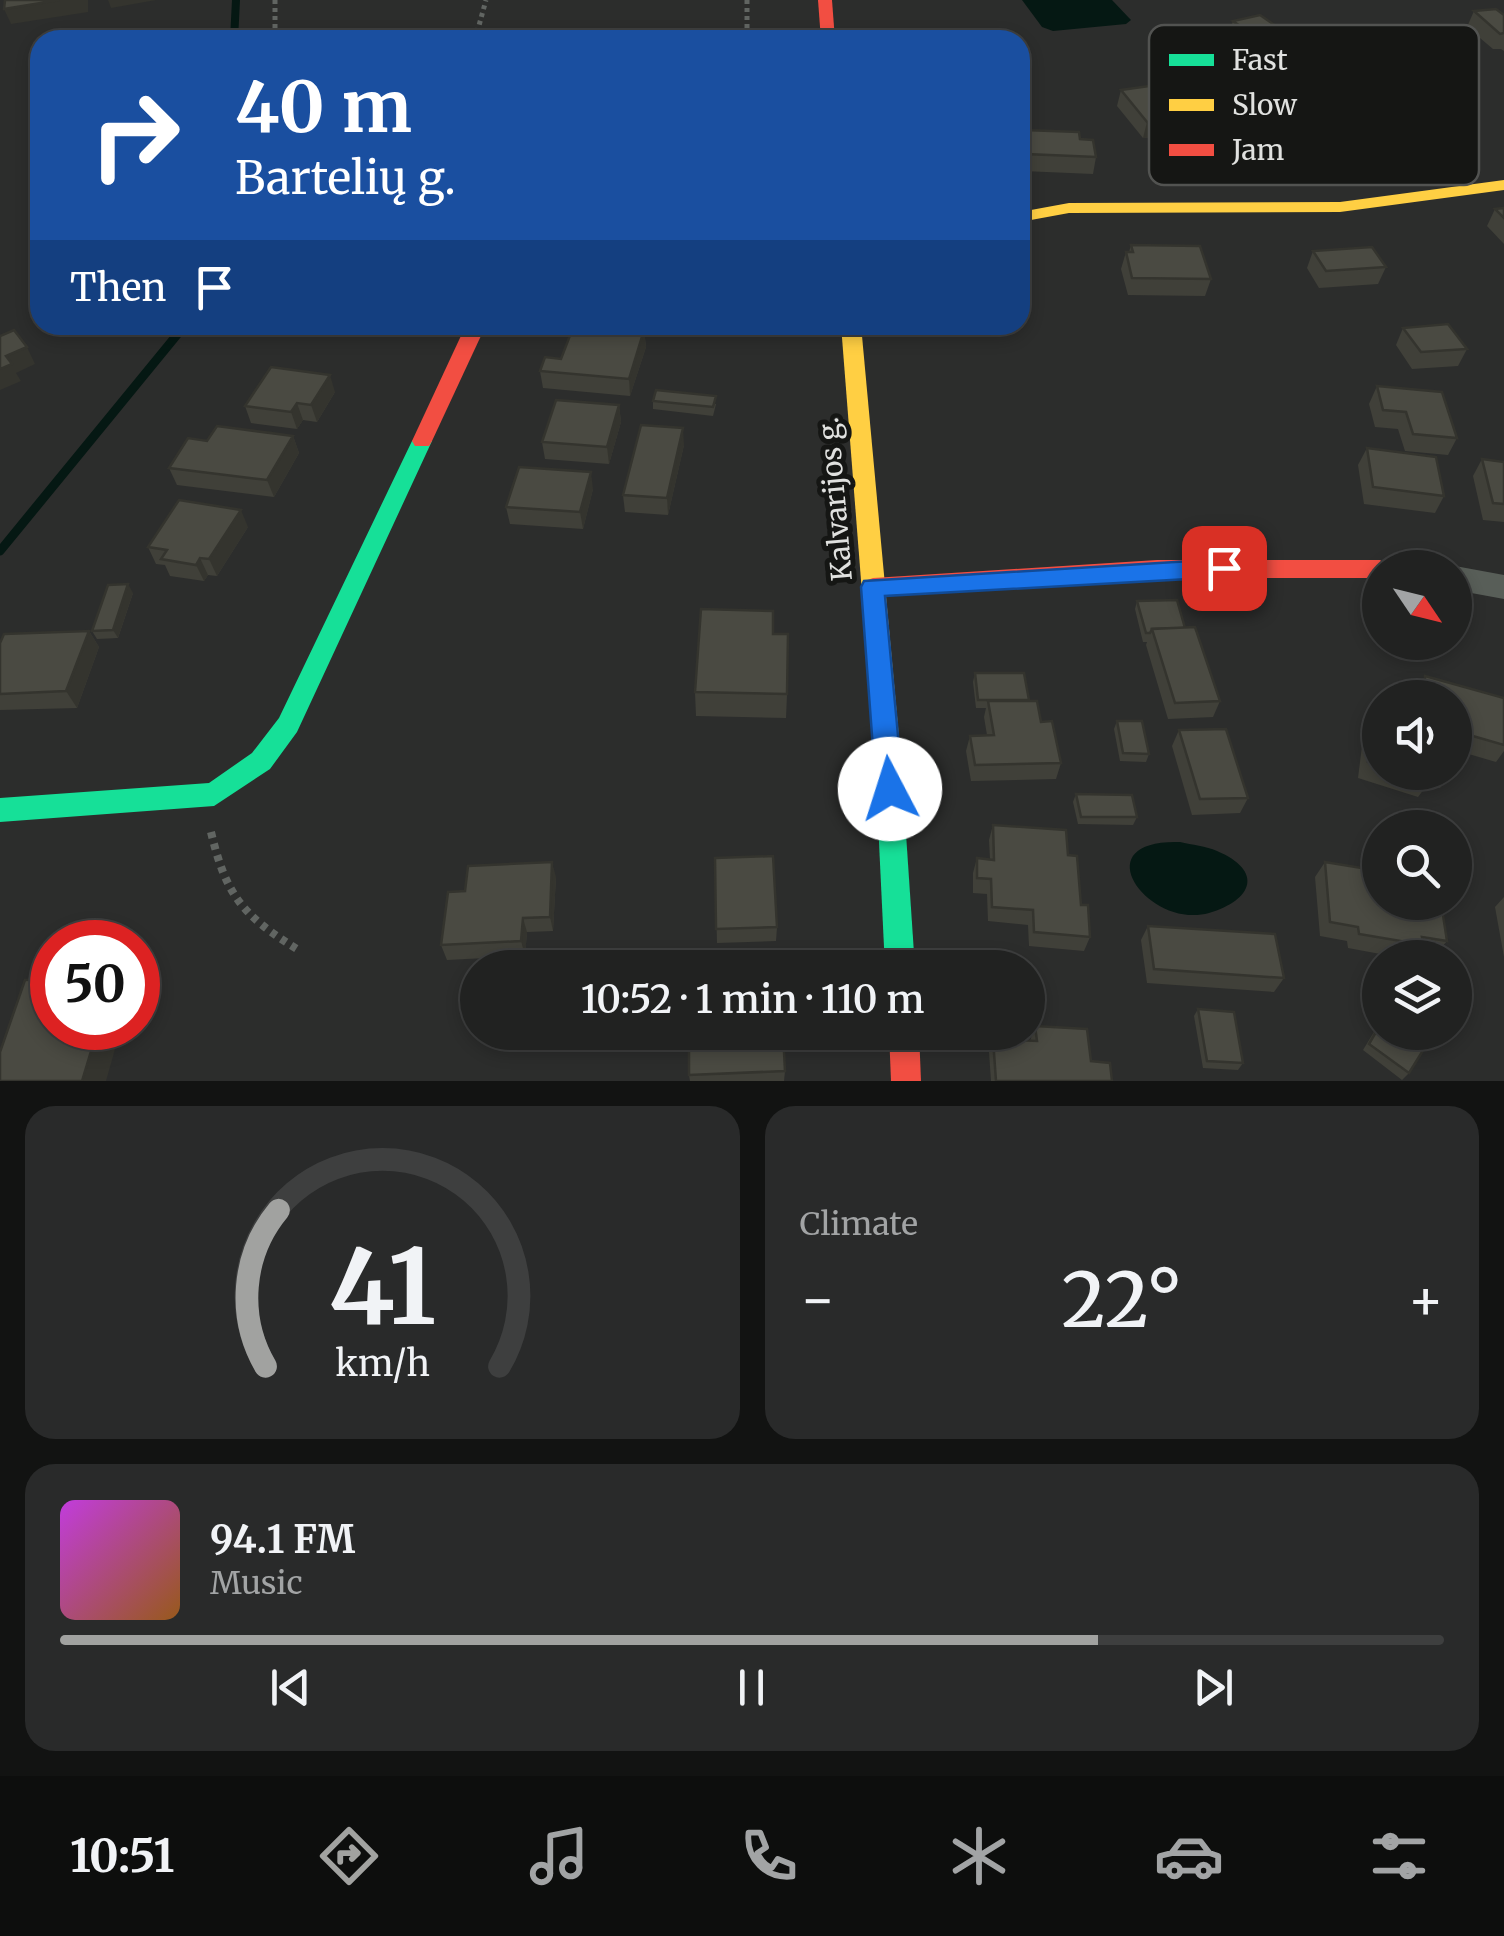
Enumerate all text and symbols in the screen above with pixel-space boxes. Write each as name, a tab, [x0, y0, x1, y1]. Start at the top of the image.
legend	[1149, 25, 1479, 185]
text: Fast	[1232, 42, 1288, 78]
text: 40 m	[235, 63, 412, 151]
icon: right	[70, 70, 200, 200]
text: Slow	[1232, 87, 1297, 123]
text: Jam	[1231, 132, 1285, 168]
text: Bartelių g.	[235, 150, 456, 206]
icon: arrive	[187, 260, 242, 315]
text: Then	[70, 264, 167, 311]
street label: Kalvarijos g.	[810, 416, 860, 582]
pin	[1182, 526, 1267, 611]
icon: arrive	[1197, 541, 1252, 596]
north arrow	[1362, 550, 1472, 660]
map controls	[1362, 550, 1472, 1050]
button: sound	[1362, 680, 1472, 790]
position arrow	[838, 737, 942, 841]
button: search	[1362, 810, 1472, 920]
speed limit sign: 50	[30, 920, 160, 1050]
button: layers	[1362, 940, 1472, 1050]
text: 10:52 · 1 min · 110 m	[581, 976, 924, 1023]
text: Climate	[800, 1204, 918, 1244]
text: 41	[328, 1222, 436, 1352]
text: 22°	[1062, 1253, 1182, 1347]
text: −	[800, 1265, 836, 1334]
text: +	[1407, 1265, 1444, 1334]
text: km/h	[335, 1341, 430, 1386]
text: 94.1 FM	[210, 1516, 355, 1563]
text: Music	[210, 1563, 303, 1603]
icon: previous	[263, 1660, 318, 1715]
icon: pause	[724, 1660, 779, 1715]
icon: next	[1186, 1660, 1241, 1715]
icon: directions	[314, 1821, 384, 1891]
icon: music	[524, 1821, 594, 1891]
icon: phone	[734, 1821, 804, 1891]
icon: climate	[944, 1821, 1014, 1891]
icon: car	[1154, 1821, 1224, 1891]
icon: filters	[1364, 1821, 1434, 1891]
text: 10:51	[70, 1828, 174, 1884]

